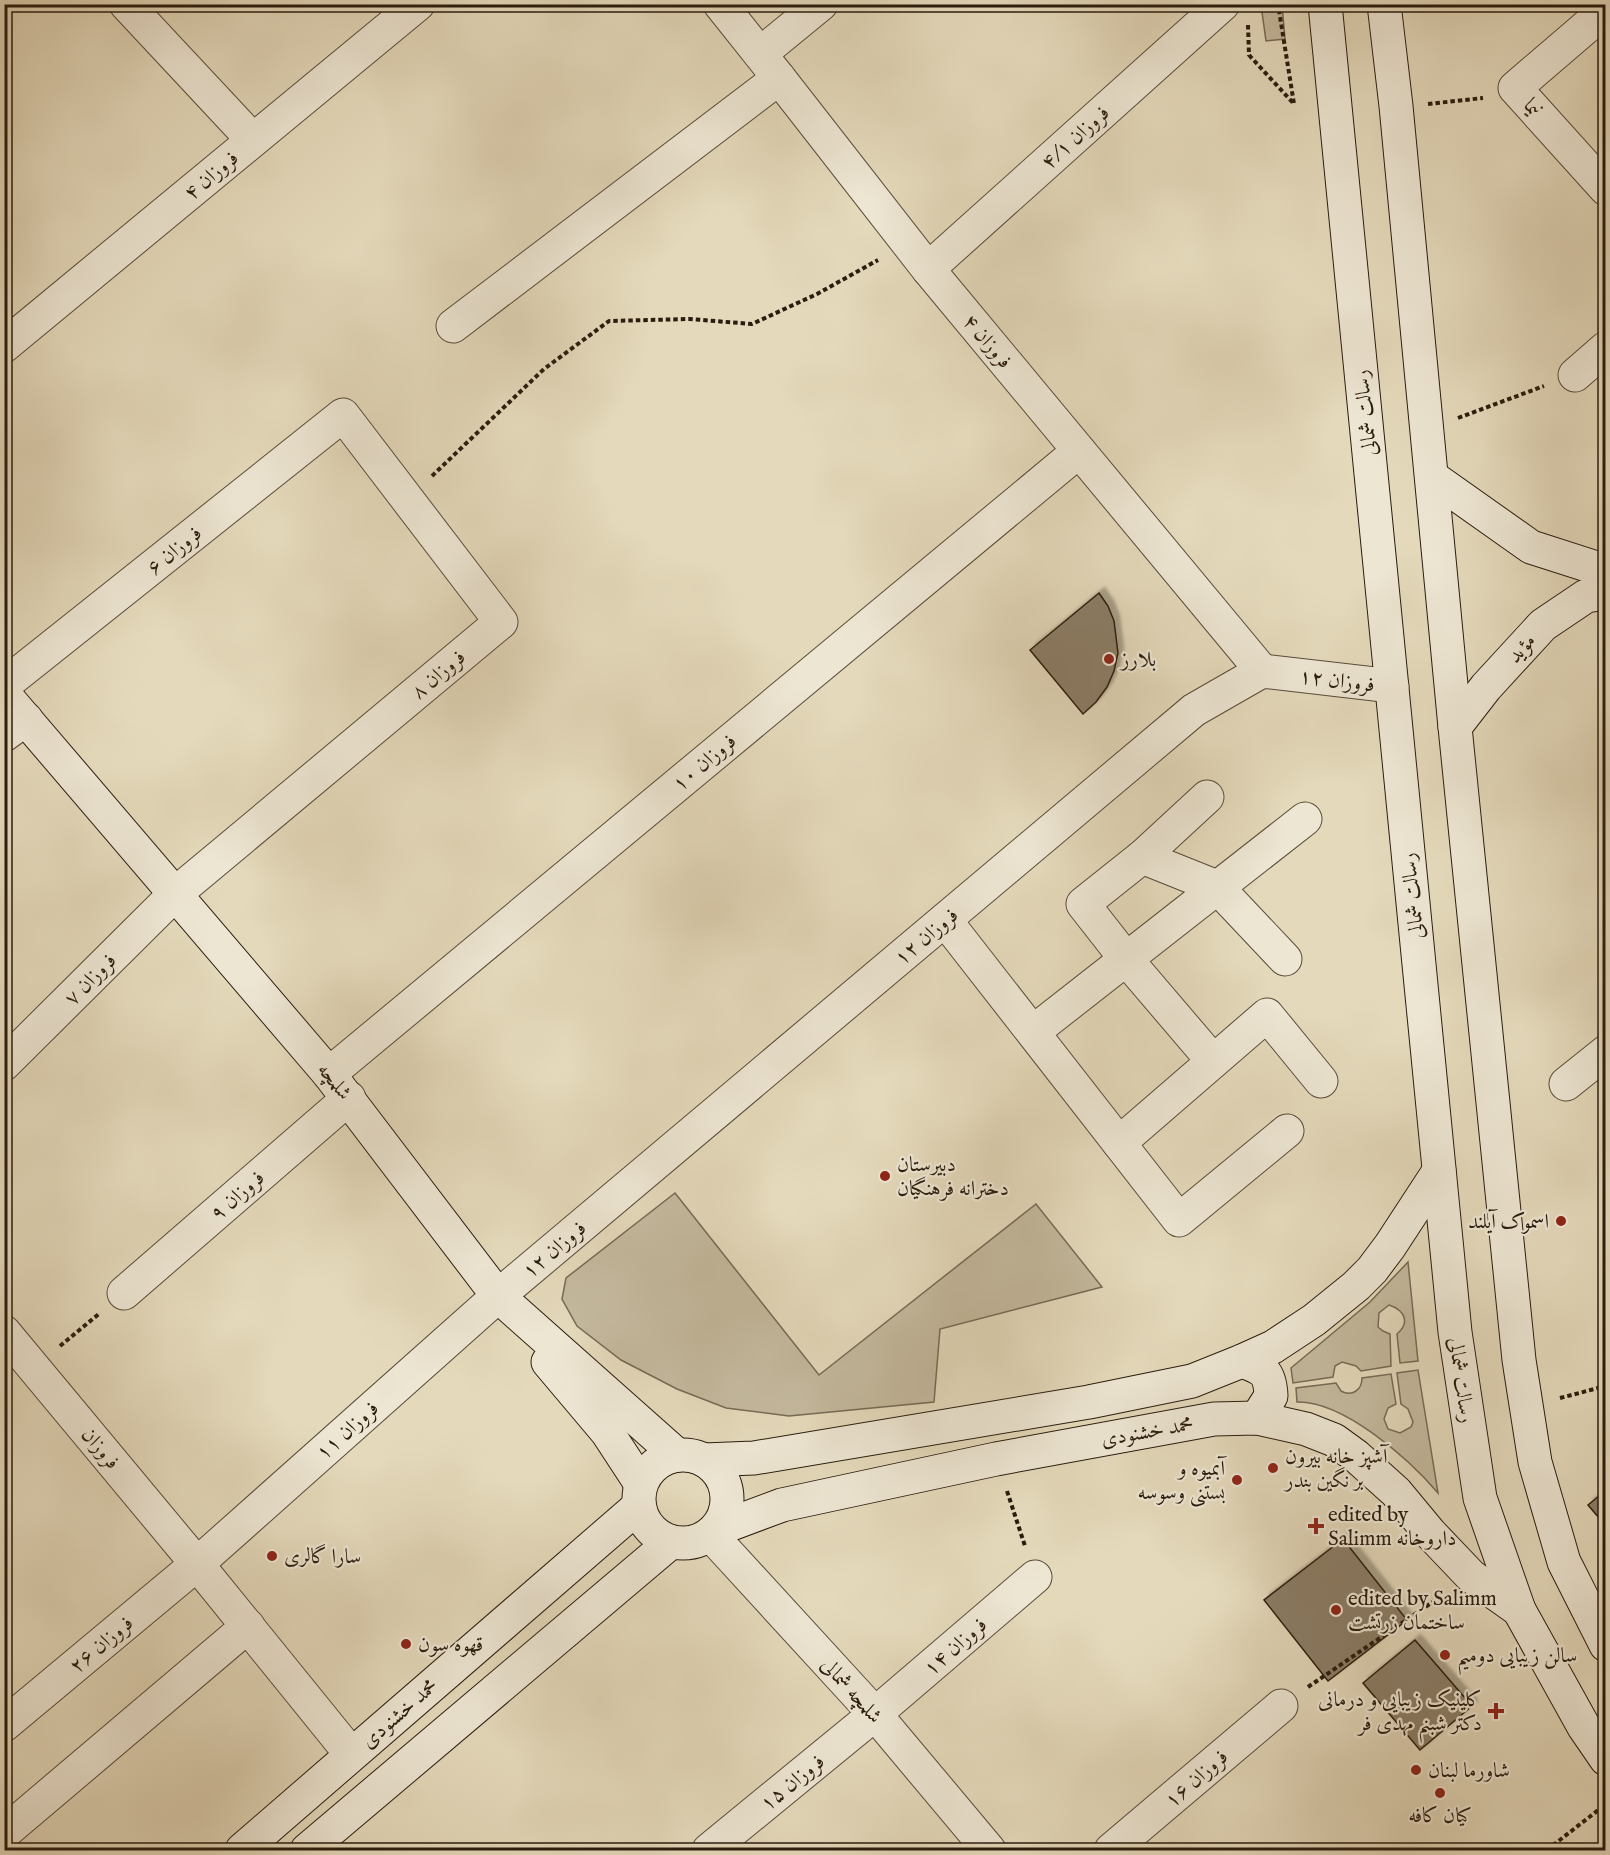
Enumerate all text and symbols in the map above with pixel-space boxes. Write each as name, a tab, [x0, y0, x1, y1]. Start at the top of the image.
street label: نیما	[1517, 93, 1548, 123]
street label: فروزان ۴/۱	[1036, 100, 1116, 176]
street label: فروزان ۴	[179, 145, 245, 207]
street label: فروزان ۴	[956, 309, 1018, 375]
street label: رسالت شمالی	[1349, 368, 1384, 457]
street label: فروزان ۶	[142, 521, 208, 582]
street label: مؤید	[1502, 629, 1542, 669]
street label: فروزان ۸	[406, 644, 472, 706]
place label: بلارز	[1119, 647, 1156, 674]
marker: بلارز	[1102, 652, 1116, 666]
street label: فروزان ۱۲	[1297, 663, 1376, 700]
street label: فروزان ۱۰	[667, 728, 743, 798]
street label: رسالت شمالی	[1396, 851, 1431, 940]
street label: فروزان ۱۲	[889, 902, 965, 972]
street label: فروزان ۷	[59, 948, 123, 1012]
street label: شلمچه	[310, 1058, 357, 1106]
place label: دبیرستان دخترانه فرهنگیان	[897, 1152, 1009, 1203]
street label: فروزان ۹	[205, 1165, 271, 1227]
marker: دبیرستان دخترانه فرهنگیان	[878, 1169, 892, 1183]
place label: اسموک آیلند	[1468, 1208, 1549, 1236]
marker: اسموک آیلند	[1554, 1214, 1568, 1228]
street label: فروزان ۱۲	[517, 1215, 593, 1285]
street label: رسالت شمالی	[1441, 1336, 1480, 1425]
street label: فروزان ۱۱	[311, 1396, 385, 1467]
street label: محمد خشنودی	[1099, 1411, 1196, 1454]
street label: فروزان	[74, 1422, 125, 1476]
place label: آشپز خانه بیرون بر نگین بندر	[1283, 1443, 1390, 1495]
place label: آبمیوه و بستنی وسوسه	[1138, 1455, 1227, 1507]
marker: آشپز خانه بیرون بر نگین بندر	[1266, 1461, 1280, 1475]
marker: آبمیوه و بستنی وسوسه	[1230, 1473, 1244, 1487]
place label: edited by Salimm داروخانه	[1328, 1502, 1457, 1553]
marker: edited by Salimm داروخانه	[1309, 1519, 1323, 1533]
place label: سارا گالری	[284, 1543, 361, 1571]
marker: سارا گالری	[265, 1549, 279, 1563]
place label: edited by Salimm ساختمان زرتشت	[1348, 1586, 1497, 1637]
marker: edited by Salimm ساختمان زرتشت	[1329, 1603, 1343, 1617]
street label: فروزان ۲۶	[64, 1610, 140, 1680]
street label: فروزان ۱۴	[918, 1612, 993, 1682]
place label: قهوه سون	[418, 1632, 483, 1659]
marker: قهوه سون	[399, 1637, 413, 1651]
place label: سالن زیبایی دومیم	[1457, 1643, 1577, 1676]
marker: سالن زیبایی دومیم	[1438, 1648, 1452, 1662]
street label: شلمچه شمالی	[814, 1652, 888, 1730]
street label: محمد خشنودی	[356, 1673, 444, 1755]
place label: کلینیک زیبایی و درمانی دکتر شبنم مهدی فر	[1318, 1687, 1482, 1744]
marker: کلینیک زیبایی و درمانی دکتر شبنم مهدی فر	[1487, 1702, 1505, 1720]
street label: فروزان ۱۶	[1159, 1744, 1234, 1814]
street label: فروزان ۱۵	[755, 1749, 831, 1818]
place label: شاورما لبنان	[1428, 1758, 1510, 1785]
marker: شاورما لبنان	[1409, 1763, 1423, 1777]
marker: کیان کافه	[1433, 1786, 1447, 1800]
place label: کیان کافه	[1408, 1803, 1472, 1830]

